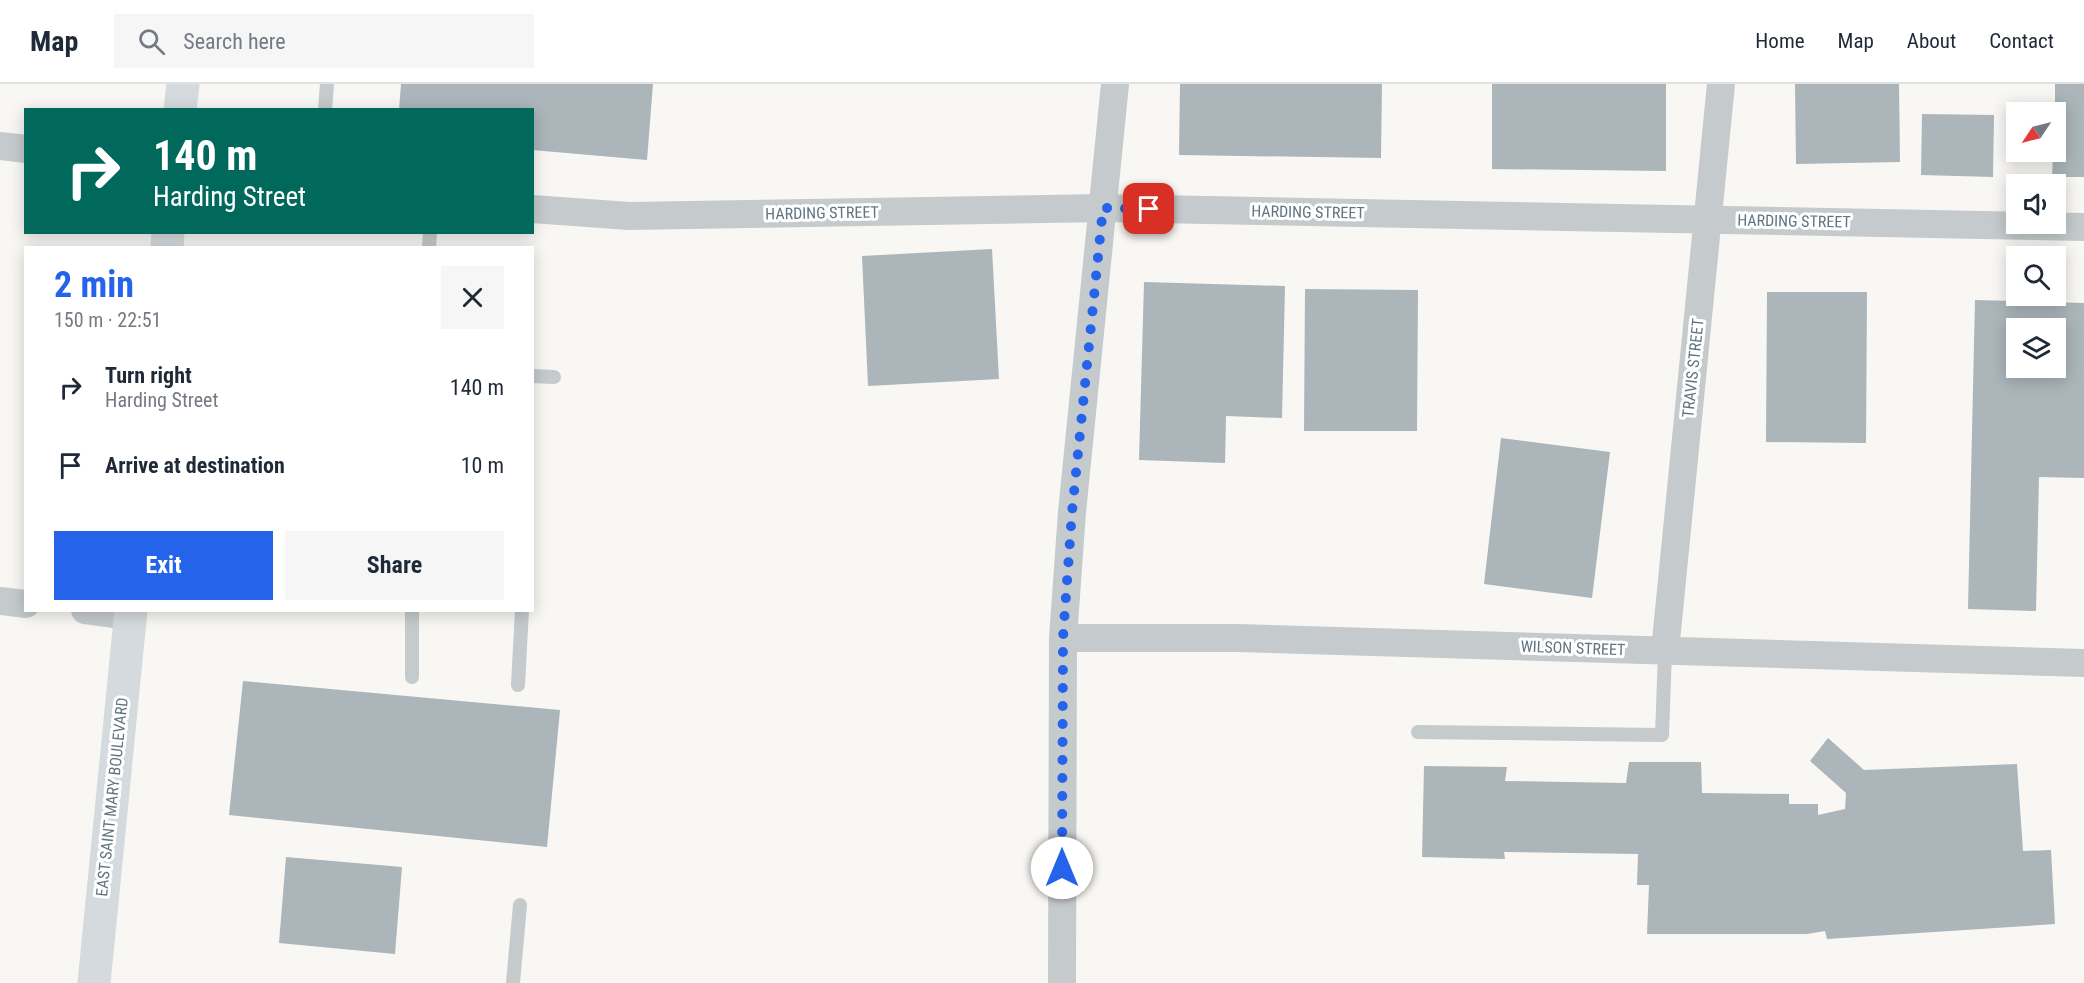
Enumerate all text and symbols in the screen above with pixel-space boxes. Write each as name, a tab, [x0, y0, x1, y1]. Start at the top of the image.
search box	[114, 14, 534, 68]
text: Map	[30, 25, 78, 58]
icon: search	[135, 25, 168, 58]
text: Search here	[183, 29, 286, 54]
text: Home	[1755, 29, 1805, 53]
text: Map	[1838, 29, 1874, 53]
text: About	[1907, 29, 1956, 53]
text: Contact	[1989, 29, 2054, 53]
north arrow	[2006, 102, 2066, 162]
map controls	[2006, 102, 2066, 378]
text: 140 m	[153, 131, 258, 180]
icon: right	[54, 132, 132, 210]
button: sound	[2006, 174, 2066, 234]
text: Harding Street	[153, 181, 306, 213]
pin	[1123, 183, 1174, 234]
icon: arrive	[1132, 192, 1165, 225]
street label: HARDING STREET	[1251, 202, 1365, 222]
street label: HARDING STREET	[765, 203, 879, 223]
street label: HARDING STREET	[1737, 211, 1851, 231]
button: search	[2006, 246, 2066, 306]
text: 2 min	[54, 264, 134, 306]
button: close	[441, 266, 504, 329]
text: 150 m · 22:51	[54, 308, 161, 332]
street label: TRAVIS STREET	[1678, 317, 1708, 419]
button: layers	[2006, 318, 2066, 378]
text: Turn right	[105, 363, 192, 388]
icon: right	[54, 371, 87, 404]
text: 140 m	[450, 375, 504, 400]
text: Harding Street	[105, 388, 218, 412]
icon: arrive	[54, 449, 87, 482]
text: Arrive at destination	[105, 453, 285, 478]
text: 10 m	[461, 453, 504, 478]
button: Exit	[54, 531, 273, 600]
button: Share	[285, 531, 504, 600]
street label: WILSON STREET	[1520, 637, 1626, 659]
street label: EAST SAINT MARY BOULEVARD	[92, 697, 132, 897]
position arrow	[1030, 836, 1094, 900]

